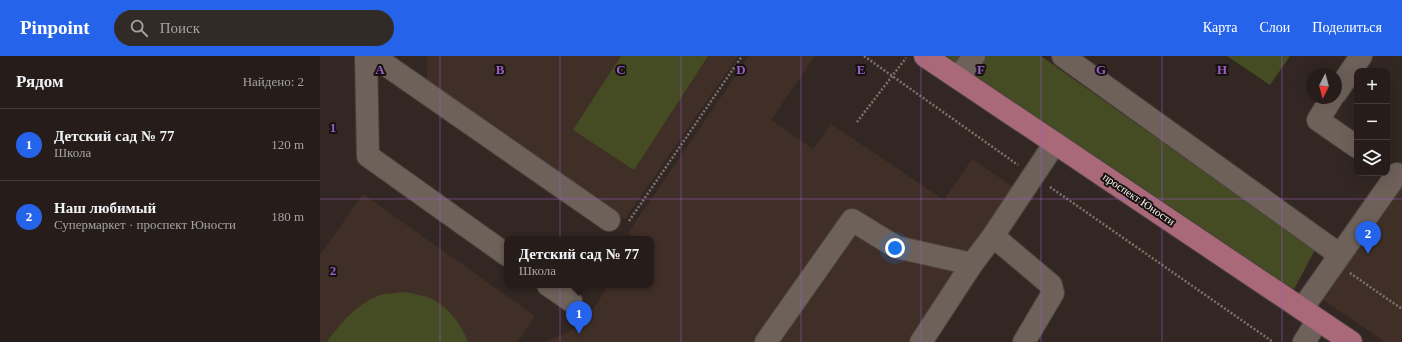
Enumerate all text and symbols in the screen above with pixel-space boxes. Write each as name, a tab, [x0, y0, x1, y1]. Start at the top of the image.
search box	[114, 10, 394, 46]
text: Pinpoint	[20, 17, 90, 38]
icon: search	[128, 17, 150, 39]
text: Поиск	[160, 20, 200, 36]
text: Карта	[1203, 20, 1237, 35]
text: Слои	[1259, 20, 1290, 35]
text: Поделиться	[1312, 20, 1382, 35]
text: A	[375, 62, 385, 77]
text: B	[496, 62, 505, 77]
text: C	[616, 62, 626, 77]
text: D	[736, 62, 746, 77]
text: E	[857, 62, 865, 77]
text: F	[977, 62, 985, 77]
text: G	[1096, 62, 1106, 77]
text: H	[1217, 62, 1227, 77]
north arrow	[1306, 68, 1342, 104]
map controls	[1354, 68, 1390, 176]
button: +	[1354, 68, 1390, 104]
text: Рядом	[16, 72, 64, 91]
text: Найдено: 2	[243, 74, 304, 89]
button: −	[1354, 104, 1390, 140]
text: 1	[330, 120, 336, 135]
text: Детский сад № 77	[54, 128, 175, 144]
text: 1	[26, 137, 32, 152]
text: 120 m	[271, 137, 304, 152]
button: layers	[1354, 140, 1390, 176]
text: Школа	[54, 145, 91, 160]
street label: проспект Юности	[1101, 171, 1177, 228]
text: Наш любимый	[54, 200, 156, 216]
text: 2	[26, 209, 32, 224]
text: 180 m	[271, 209, 304, 224]
text: Супермаркет · проспект Юности	[54, 217, 236, 232]
pin: 2	[1355, 221, 1381, 254]
popup	[504, 236, 654, 288]
your location	[885, 238, 905, 258]
text: Детский сад № 77	[519, 246, 639, 262]
text: 2	[330, 263, 336, 278]
text: Школа	[519, 263, 556, 278]
pin: 1	[566, 301, 592, 334]

